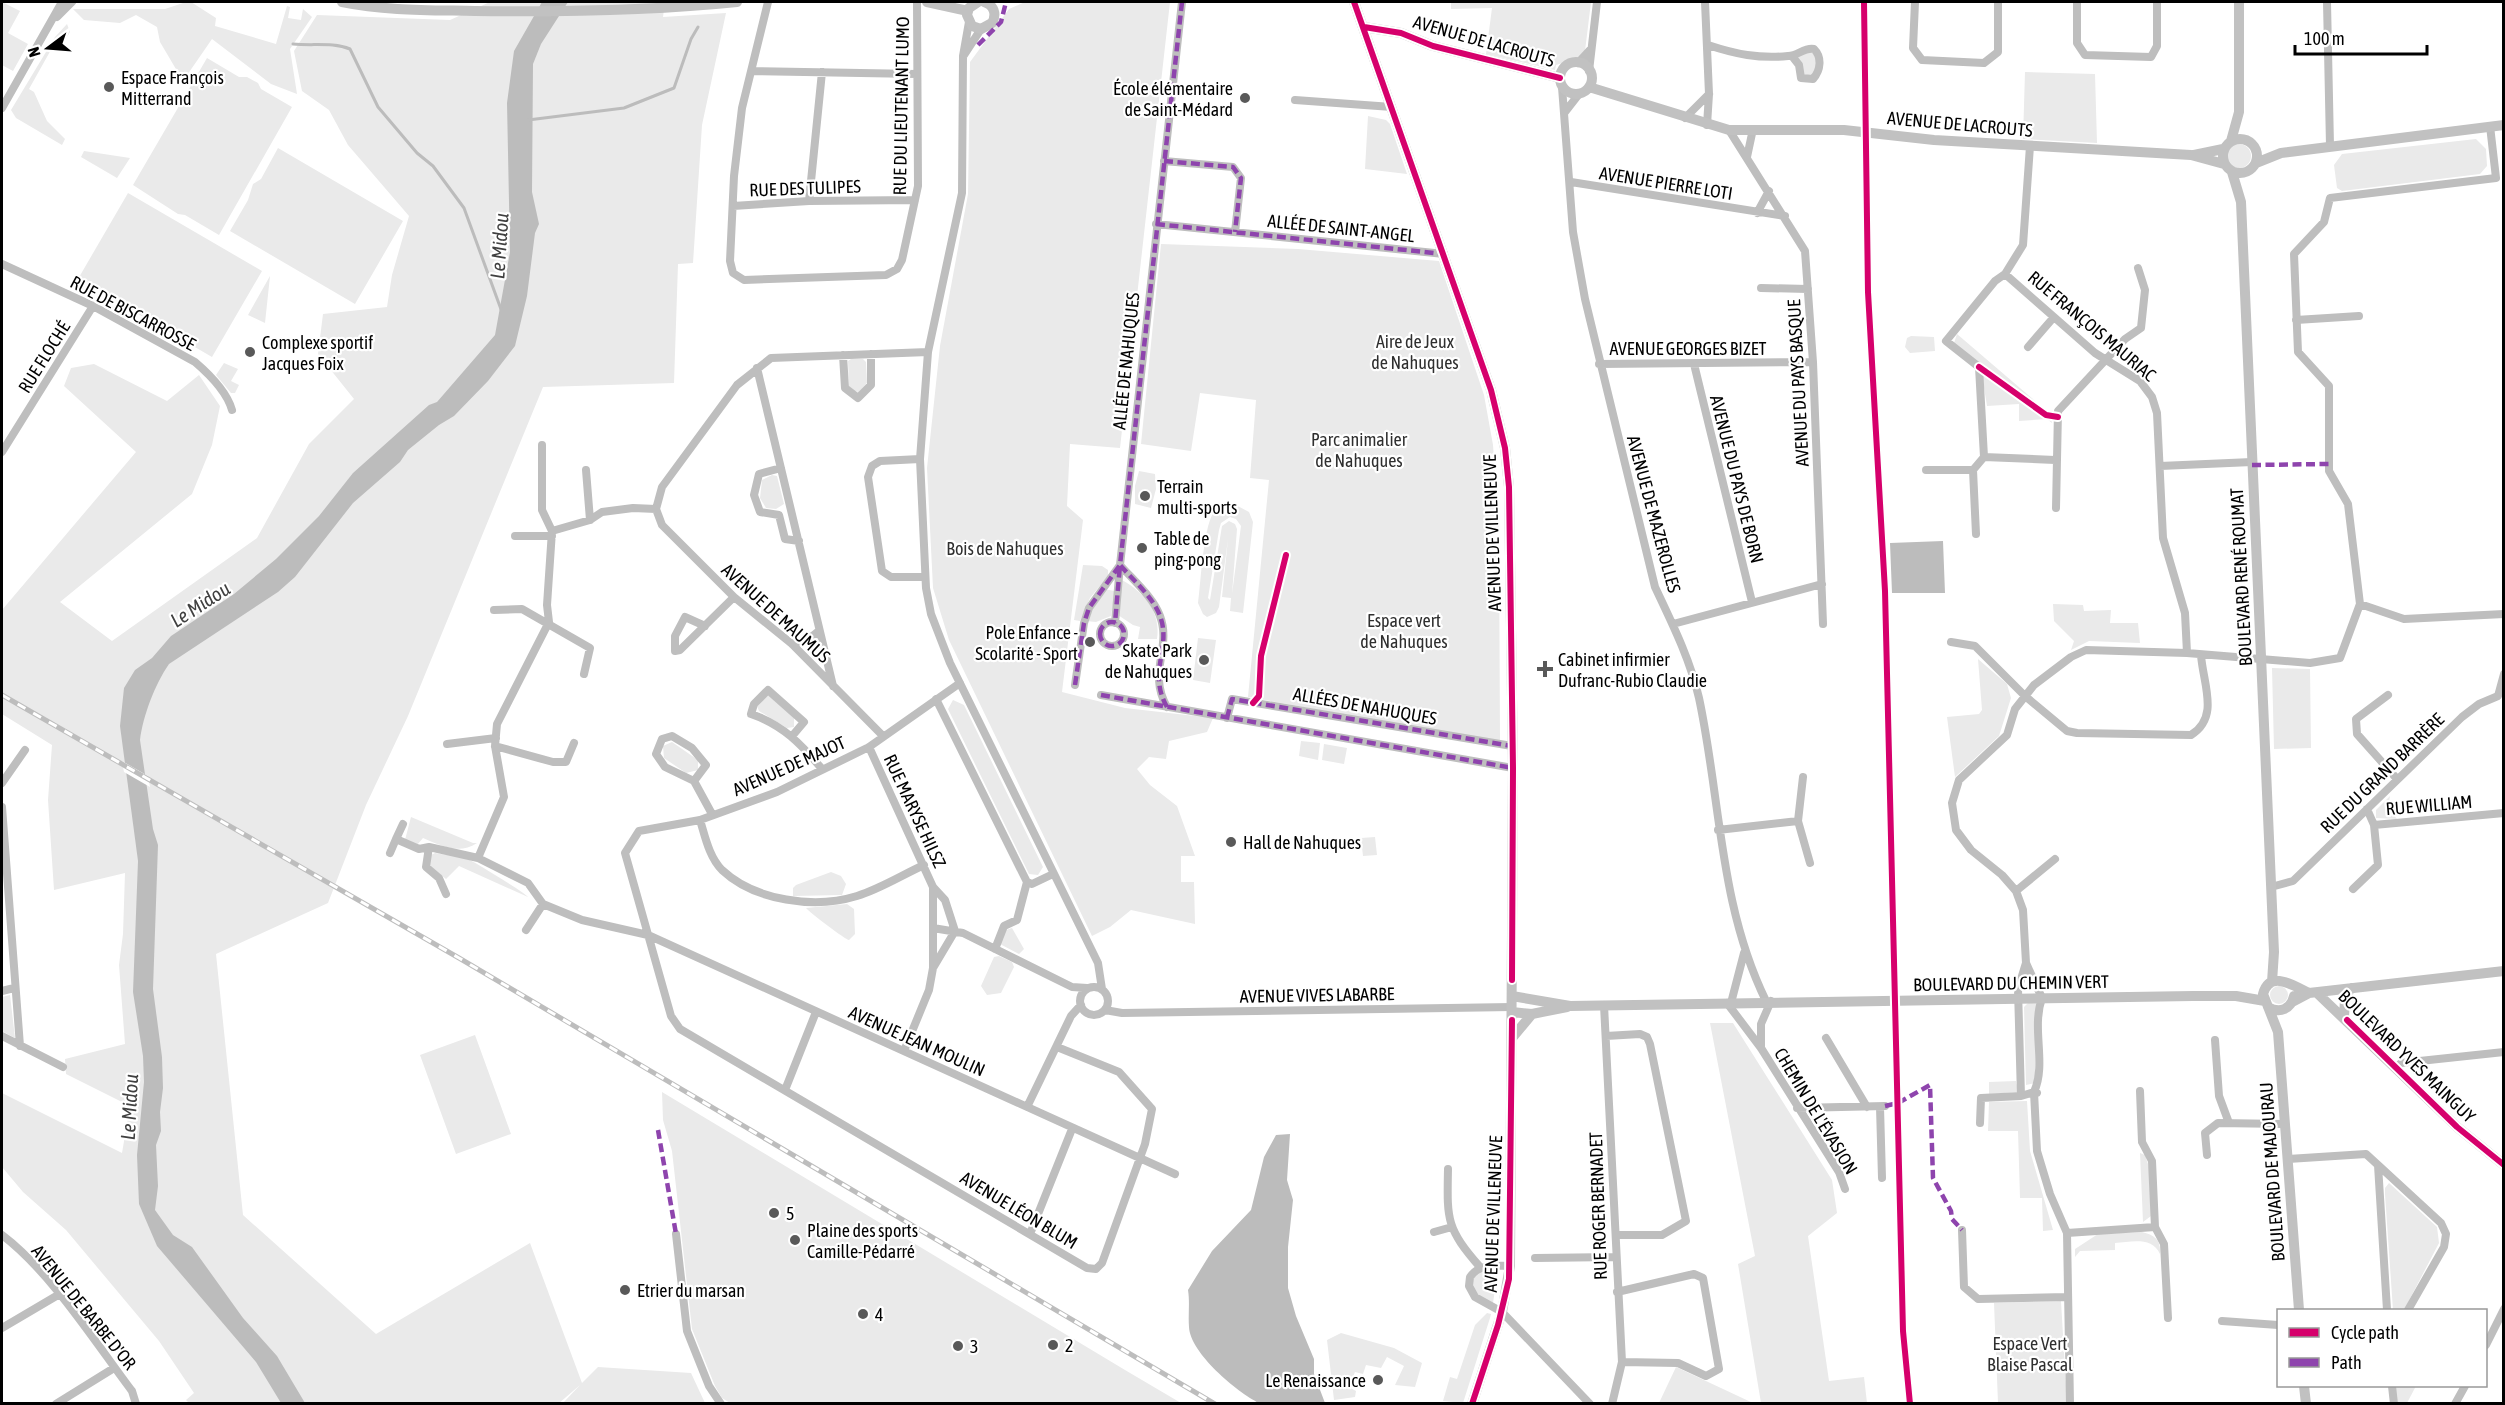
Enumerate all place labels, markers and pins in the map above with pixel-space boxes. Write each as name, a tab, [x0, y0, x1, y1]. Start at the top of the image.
place label: Espace François Mitterrand	[121, 67, 224, 109]
place label: École élémentaire de Saint-Médard	[1113, 78, 1233, 120]
marker: Espace François Mitterrand	[102, 80, 116, 94]
marker: École élémentaire de Saint-Médard	[1238, 91, 1252, 105]
place label: Complexe sportif Jacques Foix	[262, 332, 373, 374]
marker: Complexe sportif Jacques Foix	[243, 345, 257, 359]
place label: Terrain multi-sports	[1157, 476, 1237, 518]
marker: Terrain multi-sports	[1138, 489, 1152, 503]
place label: Table de ping-pong	[1154, 528, 1221, 570]
marker: Table de ping-pong	[1135, 541, 1149, 555]
place label: Pole Enfance - Scolarité - Sport	[975, 622, 1078, 664]
marker: Pole Enfance - Scolarité - Sport	[1083, 635, 1097, 649]
place label: Skate Park de Nahuques	[1105, 640, 1192, 682]
place label: Cabinet infirmier Dufranc-Rubio Claudie	[1558, 649, 1707, 691]
marker: Skate Park de Nahuques	[1197, 653, 1211, 667]
marker: Cabinet infirmier Dufranc-Rubio Claudie	[1536, 660, 1554, 678]
place label: Hall de Nahuques	[1243, 832, 1361, 853]
marker: Hall de Nahuques	[1224, 835, 1238, 849]
place label: 5	[786, 1203, 794, 1224]
marker: 5	[767, 1206, 781, 1220]
place label: Plaine des sports Camille-Pédarré	[807, 1220, 918, 1262]
marker: Plaine des sports Camille-Pédarré	[788, 1233, 802, 1247]
place label: Etrier du marsan	[637, 1280, 745, 1301]
marker: Etrier du marsan	[618, 1283, 632, 1297]
place label: 4	[875, 1304, 883, 1325]
marker: 4	[856, 1307, 870, 1321]
place label: 2	[1065, 1335, 1073, 1356]
place label: 3	[970, 1336, 978, 1357]
marker: 2	[1046, 1338, 1060, 1352]
marker: 3	[951, 1339, 965, 1353]
place label: Le Renaissance	[1265, 1370, 1366, 1391]
marker: Le Renaissance	[1371, 1373, 1385, 1387]

